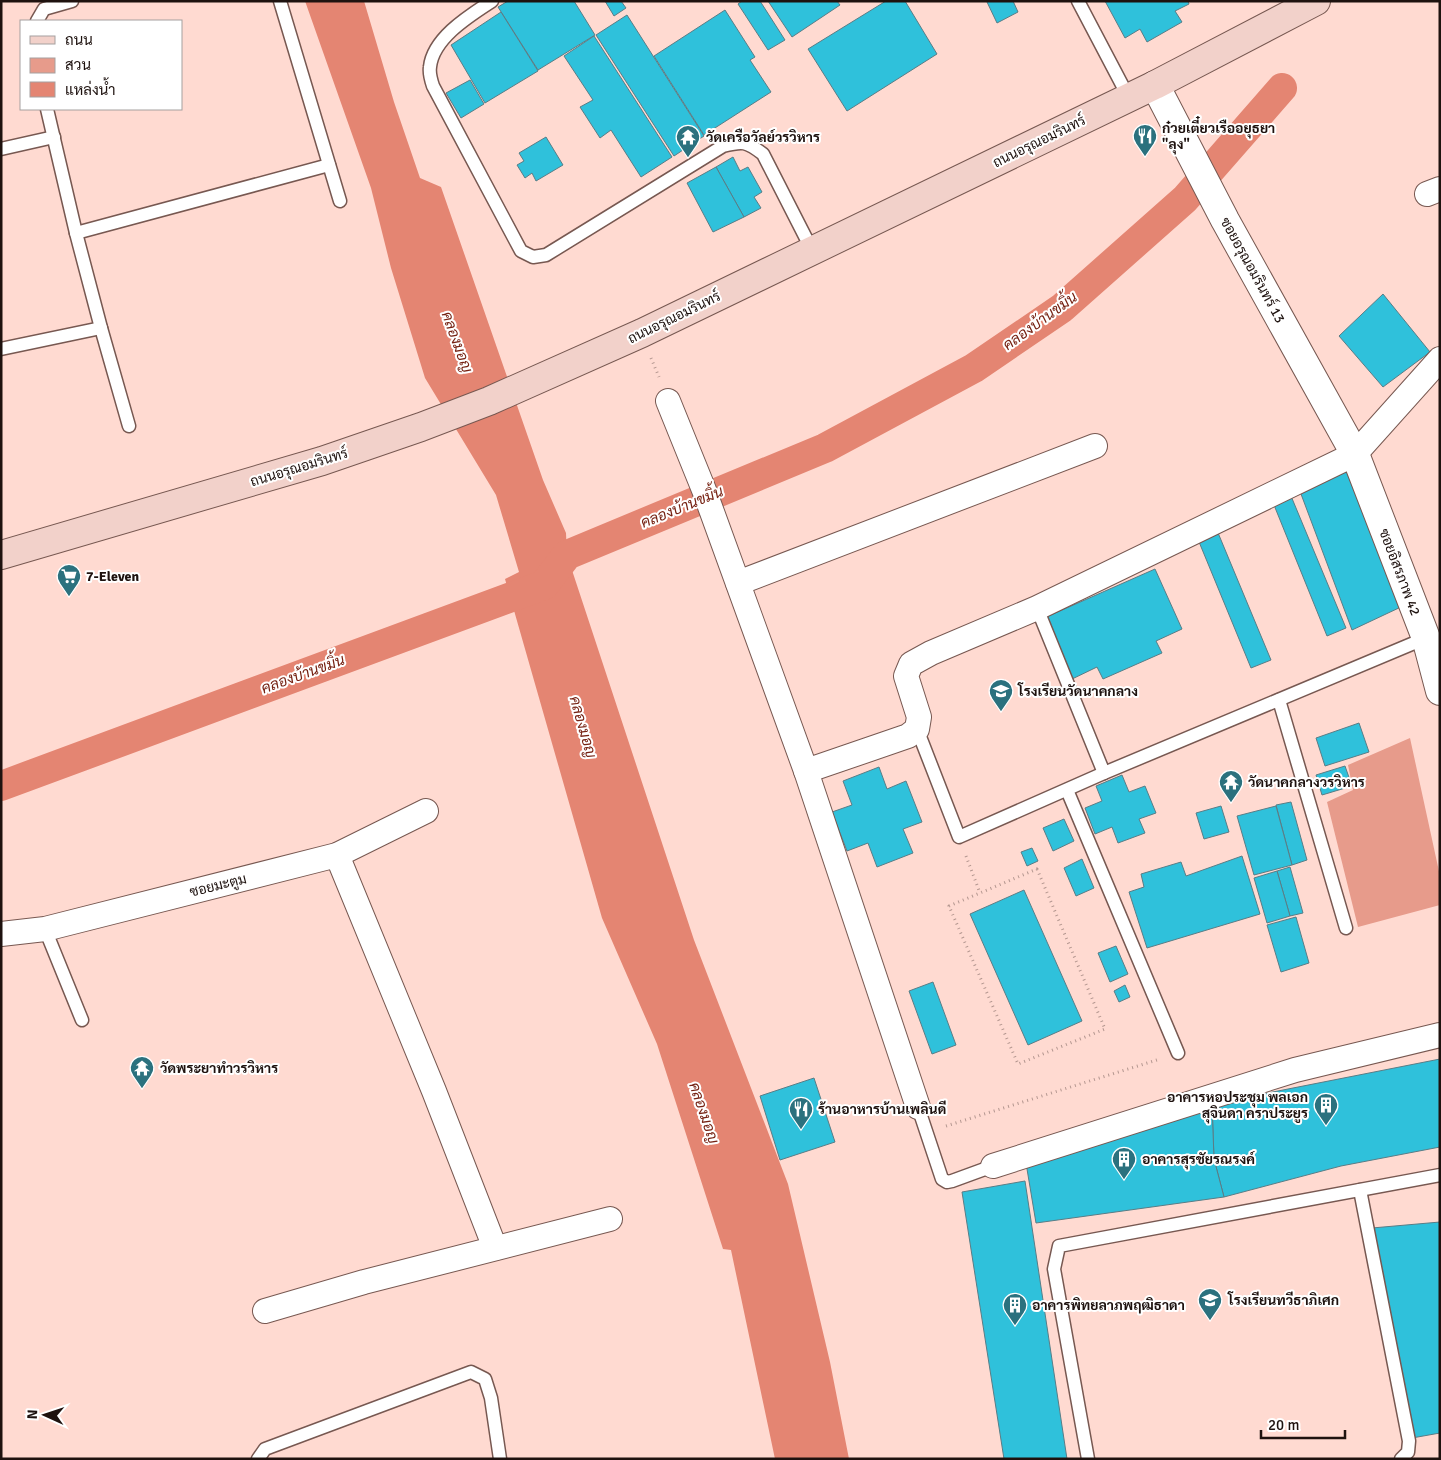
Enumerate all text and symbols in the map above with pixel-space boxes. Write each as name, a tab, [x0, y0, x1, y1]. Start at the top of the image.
legend	[20, 20, 182, 110]
text: ถนน	[65, 31, 93, 49]
text: สวน	[65, 56, 91, 74]
text: แหล่งน้ำ	[65, 77, 116, 99]
street label: ถนนอรุณอมรินทร์	[990, 111, 1089, 172]
place label: ก๋วยเตี๋ยวเรืออยุธยา "ลุง"	[1162, 115, 1275, 155]
restaurant icon: ก๋วยเตี๋ยวเรืออยุธยา "ลุง"	[1132, 123, 1158, 157]
temple icon: วัดเครือวัลย์วรวิหาร	[675, 124, 701, 158]
place label: วัดเครือวัลย์วรวิหาร	[706, 128, 820, 146]
street label: ซอยอรุณอมรินทร์ 13	[1216, 214, 1290, 327]
water label: คลองบ้านขมิ้น	[996, 283, 1081, 354]
street label: ถนนอรุณอมรินทร์	[625, 287, 724, 348]
water label: คลองมอญ	[438, 309, 477, 376]
street label: ถนนอรุณอมรินทร์	[248, 444, 350, 491]
water label: คลองบ้านขมิ้น	[636, 477, 726, 532]
street label: ซอยอิสรภาพ 42	[1375, 526, 1424, 618]
supermarket icon: 7-Eleven	[56, 563, 82, 597]
place label: 7-Eleven	[86, 568, 139, 585]
water label: คลองบ้านขมิ้น	[257, 645, 348, 697]
school or university icon: โรงเรียนวัดนาคกลาง	[988, 678, 1014, 712]
place label: โรงเรียนวัดนาคกลาง	[1017, 682, 1138, 700]
water label: คลองมอญ	[566, 694, 601, 761]
temple icon: วัดนาคกลางวรวิหาร	[1218, 769, 1244, 803]
place label: วัดนาคกลางวรวิหาร	[1248, 774, 1365, 791]
street label: ซอยมะตูม	[188, 870, 249, 902]
temple icon: วัดพระยาทําวรวิหาร	[129, 1055, 155, 1089]
place label: วัดพระยาทําวรวิหาร	[160, 1060, 278, 1077]
water label: คลองมอญ	[685, 1080, 723, 1147]
place label: อาคารหอประชุม พลเอก สุจินดา คราประยูร	[1167, 1089, 1308, 1124]
building icon: อาคารหอประชุม พลเอก สุจินดา คราประยูร	[1313, 1092, 1339, 1126]
restaurant icon: ร้านอาหารบ้านเพลินดี	[788, 1096, 814, 1130]
place label: ร้านอาหารบ้านเพลินดี	[818, 1100, 946, 1118]
building icon: อาคารสุรชัยรณรงค์	[1111, 1146, 1137, 1180]
place label: อาคารสุรชัยรณรงค์	[1142, 1150, 1256, 1170]
school or university icon: โรงเรียนทวีธาภิเศก	[1197, 1287, 1223, 1321]
place label: โรงเรียนทวีธาภิเศก	[1227, 1291, 1339, 1309]
building icon: อาคารพิทยลาภพฤฒิธาดา	[1002, 1292, 1028, 1326]
place label: อาคารพิทยลาภพฤฒิธาดา	[1032, 1297, 1185, 1314]
north arrow	[20, 1390, 70, 1440]
scale bar	[1261, 1408, 1345, 1440]
text: N	[24, 1409, 41, 1420]
text: 20 m	[1268, 1416, 1299, 1434]

